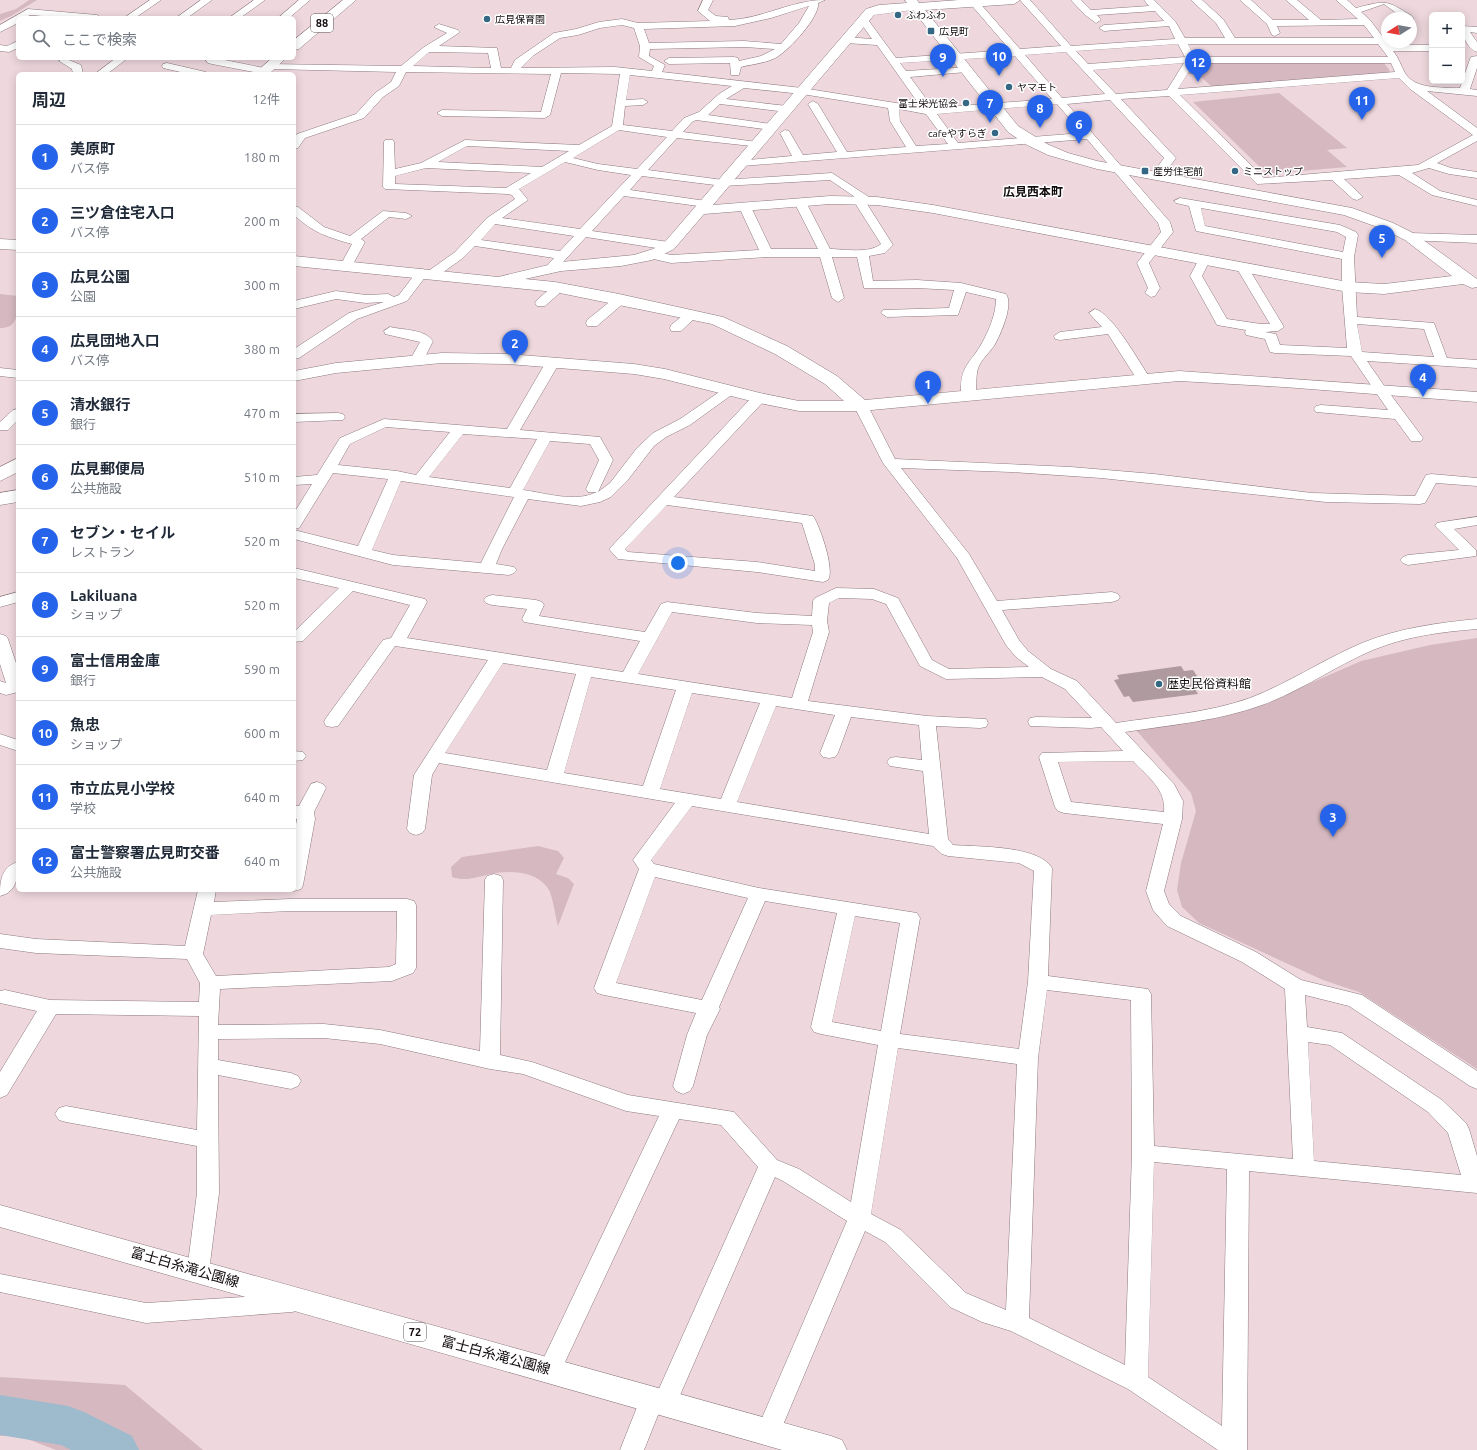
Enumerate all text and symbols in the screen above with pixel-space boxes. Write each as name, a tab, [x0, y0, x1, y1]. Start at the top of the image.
marker: ふわふわ	[893, 10, 903, 20]
place label: ふわふわ	[906, 10, 946, 21]
north arrow	[1381, 12, 1417, 48]
map controls	[1429, 12, 1465, 84]
button: +	[1429, 12, 1465, 48]
road number: 88	[311, 14, 333, 32]
marker: 広見保育園	[482, 14, 492, 24]
place label: 広見保育園	[495, 14, 545, 25]
search box	[16, 16, 296, 60]
marker: 広見町	[926, 26, 936, 36]
place label: 広見町	[939, 26, 969, 37]
icon: search	[30, 27, 52, 49]
text: ここで検索	[62, 31, 137, 48]
pin: 10	[986, 43, 1012, 76]
pin: 9	[930, 44, 956, 77]
button: −	[1429, 48, 1465, 84]
pin: 12	[1185, 49, 1211, 82]
marker: ヤマモト	[1004, 82, 1014, 92]
place label: ヤマモト	[1017, 82, 1057, 93]
pin: 11	[1349, 87, 1375, 120]
text: 周辺	[32, 90, 66, 109]
pin: 7	[977, 90, 1003, 123]
text: 12件	[252, 92, 280, 106]
pin: 8	[1027, 95, 1053, 128]
place label: 富士栄光協会	[898, 98, 958, 109]
marker: 富士栄光協会	[961, 98, 971, 108]
pin: 6	[1066, 111, 1092, 144]
place label: cafeやすらぎ	[928, 128, 987, 139]
marker: cafeやすらぎ	[990, 128, 1000, 138]
text: 美原町	[70, 140, 115, 157]
text: 1	[41, 150, 49, 164]
text: 180 m	[244, 150, 280, 164]
text: バス停	[70, 161, 109, 175]
marker: 産労住宅前	[1140, 166, 1150, 176]
place label: 産労住宅前	[1153, 166, 1203, 177]
marker: ミニストップ	[1230, 166, 1240, 176]
place label: ミニストップ	[1243, 166, 1303, 177]
district label: 広見西本町	[1003, 185, 1063, 198]
text: 三ツ倉住宅入口	[70, 204, 175, 221]
text: 2	[41, 214, 49, 228]
text: 200 m	[244, 214, 280, 228]
text: バス停	[70, 225, 109, 239]
pin: 5	[1369, 225, 1395, 258]
text: 広見公園	[70, 268, 130, 285]
text: 3	[41, 278, 49, 292]
text: 300 m	[244, 278, 280, 292]
text: 公園	[70, 289, 96, 303]
pin: 2	[502, 330, 528, 363]
text: 広見団地入口	[70, 332, 160, 349]
text: 4	[41, 342, 49, 356]
text: 380 m	[244, 342, 280, 356]
text: バス停	[70, 353, 109, 367]
pin: 4	[1410, 364, 1436, 397]
pin: 1	[915, 371, 941, 404]
text: 清水銀行	[70, 396, 130, 413]
text: 5	[41, 406, 49, 420]
text: 470 m	[244, 406, 280, 420]
text: 銀行	[70, 417, 96, 431]
text: 広見郵便局	[70, 460, 145, 477]
text: 6	[41, 470, 49, 484]
text: 510 m	[244, 470, 280, 484]
text: 公共施設	[70, 481, 122, 495]
text: セブン・セイル	[70, 524, 175, 541]
text: 7	[41, 534, 49, 548]
text: 520 m	[244, 534, 280, 548]
text: レストラン	[70, 545, 135, 559]
your location	[668, 553, 688, 573]
text: Lakiluana	[70, 587, 138, 604]
text: 8	[41, 598, 49, 612]
text: 520 m	[244, 598, 280, 612]
text: ショップ	[70, 607, 122, 621]
text: 富士信用金庫	[70, 652, 160, 669]
text: 9	[41, 662, 49, 676]
text: 590 m	[244, 662, 280, 676]
text: 銀行	[70, 673, 96, 687]
place label: 歴史民俗資料館	[1167, 677, 1251, 690]
marker: 歴史民俗資料館	[1154, 679, 1164, 689]
text: 魚忠	[70, 716, 100, 733]
text: 10	[38, 726, 52, 740]
text: 600 m	[244, 726, 280, 740]
text: ショップ	[70, 737, 122, 751]
text: 市立広見小学校	[70, 780, 175, 797]
text: 11	[38, 790, 52, 804]
text: 640 m	[244, 790, 280, 804]
text: 学校	[70, 801, 96, 815]
pin: 3	[1320, 804, 1346, 837]
text: 富士警察署広見町交番	[70, 844, 220, 861]
text: 12	[38, 854, 52, 868]
text: 640 m	[244, 854, 280, 868]
text: 公共施設	[70, 865, 122, 879]
street label: 富士白糸滝公園線	[129, 1244, 241, 1290]
road number: 72	[404, 1323, 426, 1341]
street label: 富士白糸滝公園線	[440, 1333, 552, 1377]

